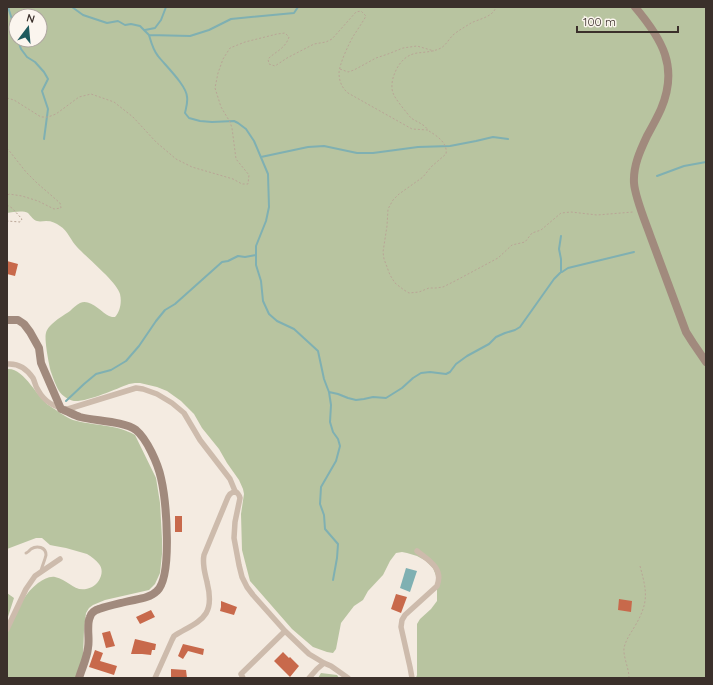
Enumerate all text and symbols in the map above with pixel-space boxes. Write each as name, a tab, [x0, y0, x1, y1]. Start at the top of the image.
north arrow	[8, 8, 48, 48]
scale bar	[577, 8, 678, 34]
text: N	[25, 11, 37, 26]
text: 100 m	[583, 14, 616, 29]

